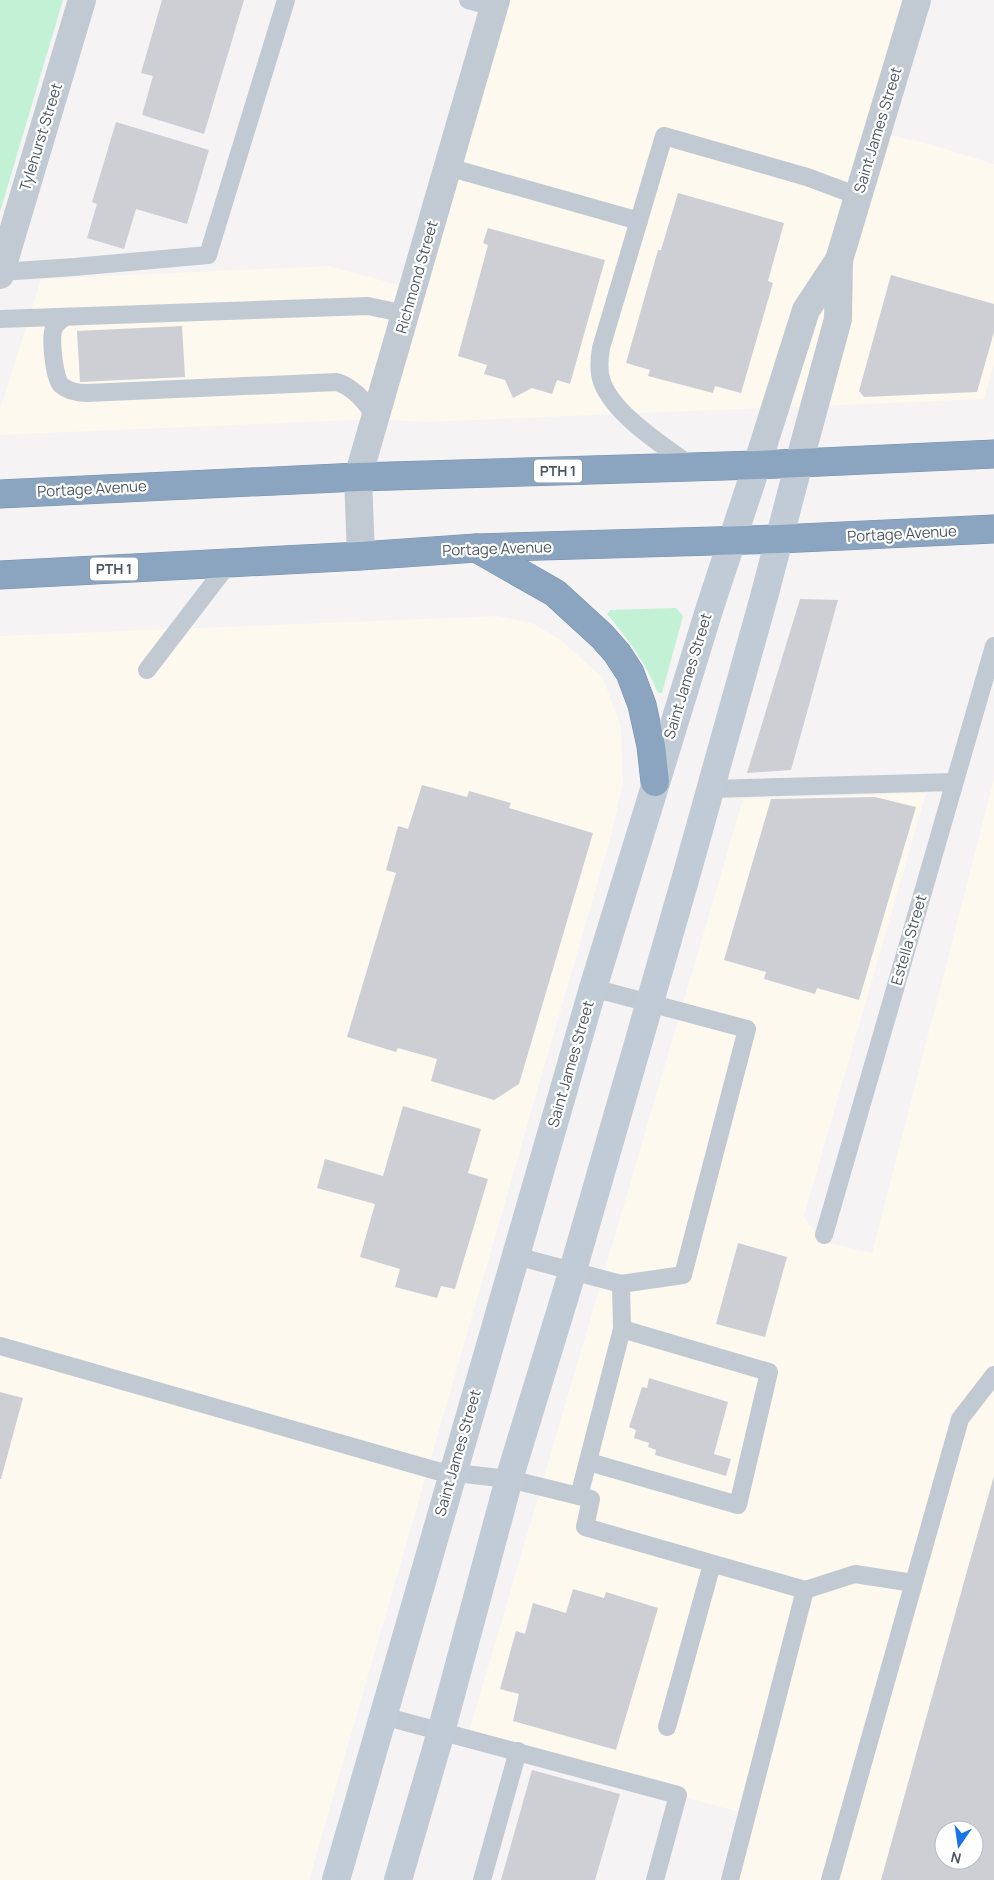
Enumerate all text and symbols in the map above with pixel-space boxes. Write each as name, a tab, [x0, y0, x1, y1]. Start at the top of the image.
street label: Saint James Street	[848, 64, 907, 195]
street label: Tylehurst Street	[14, 80, 67, 193]
street label: Richmond Street	[390, 218, 443, 336]
road number: PTH 1	[534, 460, 582, 482]
street label: Portage Avenue	[37, 475, 147, 502]
street label: Portage Avenue	[847, 520, 957, 547]
street label: Portage Avenue	[442, 536, 552, 561]
road number: PTH 1	[90, 558, 138, 580]
street label: Saint James Street	[658, 610, 717, 741]
street label: Estella Street	[886, 892, 931, 988]
street label: Saint James Street	[542, 998, 599, 1130]
street label: Saint James Street	[429, 1387, 486, 1519]
north arrow	[934, 1820, 984, 1870]
text: N	[949, 1848, 963, 1869]

